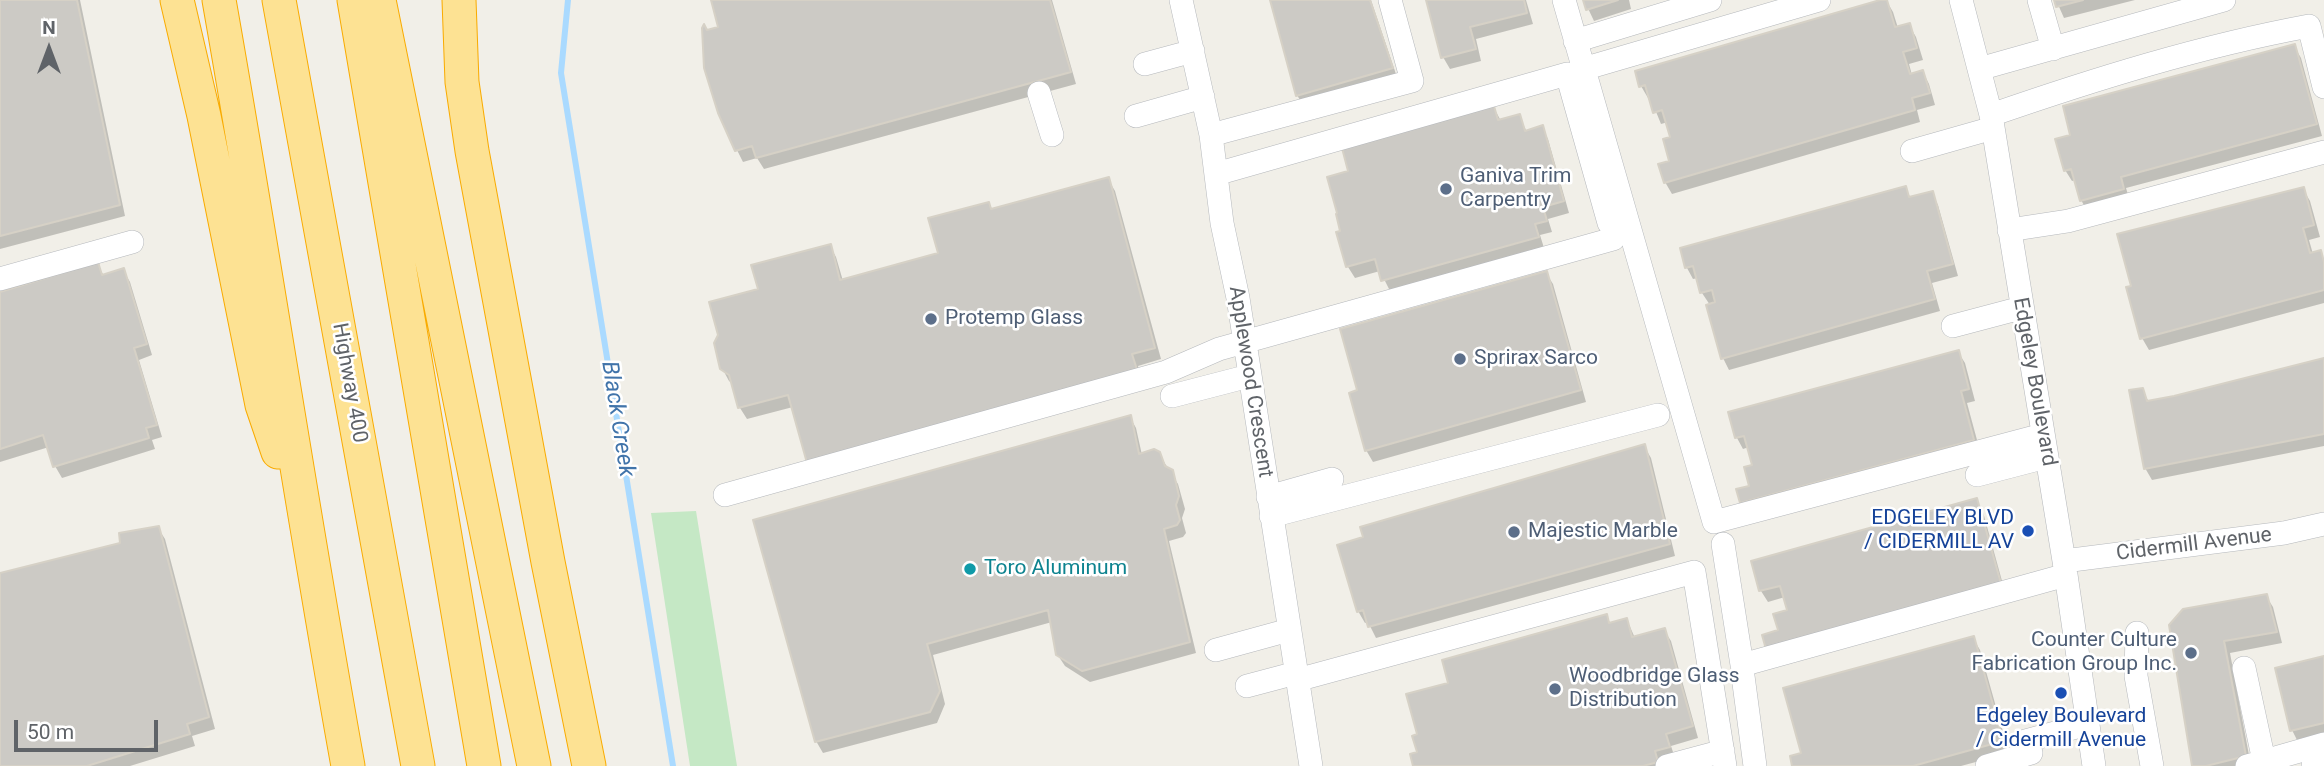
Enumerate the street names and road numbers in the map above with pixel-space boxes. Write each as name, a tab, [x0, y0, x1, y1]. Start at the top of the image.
street label: Applewood Crescent	[1222, 284, 1278, 480]
street label: Edgeley Boulevard	[2007, 296, 2061, 468]
street label: Highway 400	[326, 321, 372, 445]
street label: Cidermill Avenue	[2115, 523, 2273, 567]

